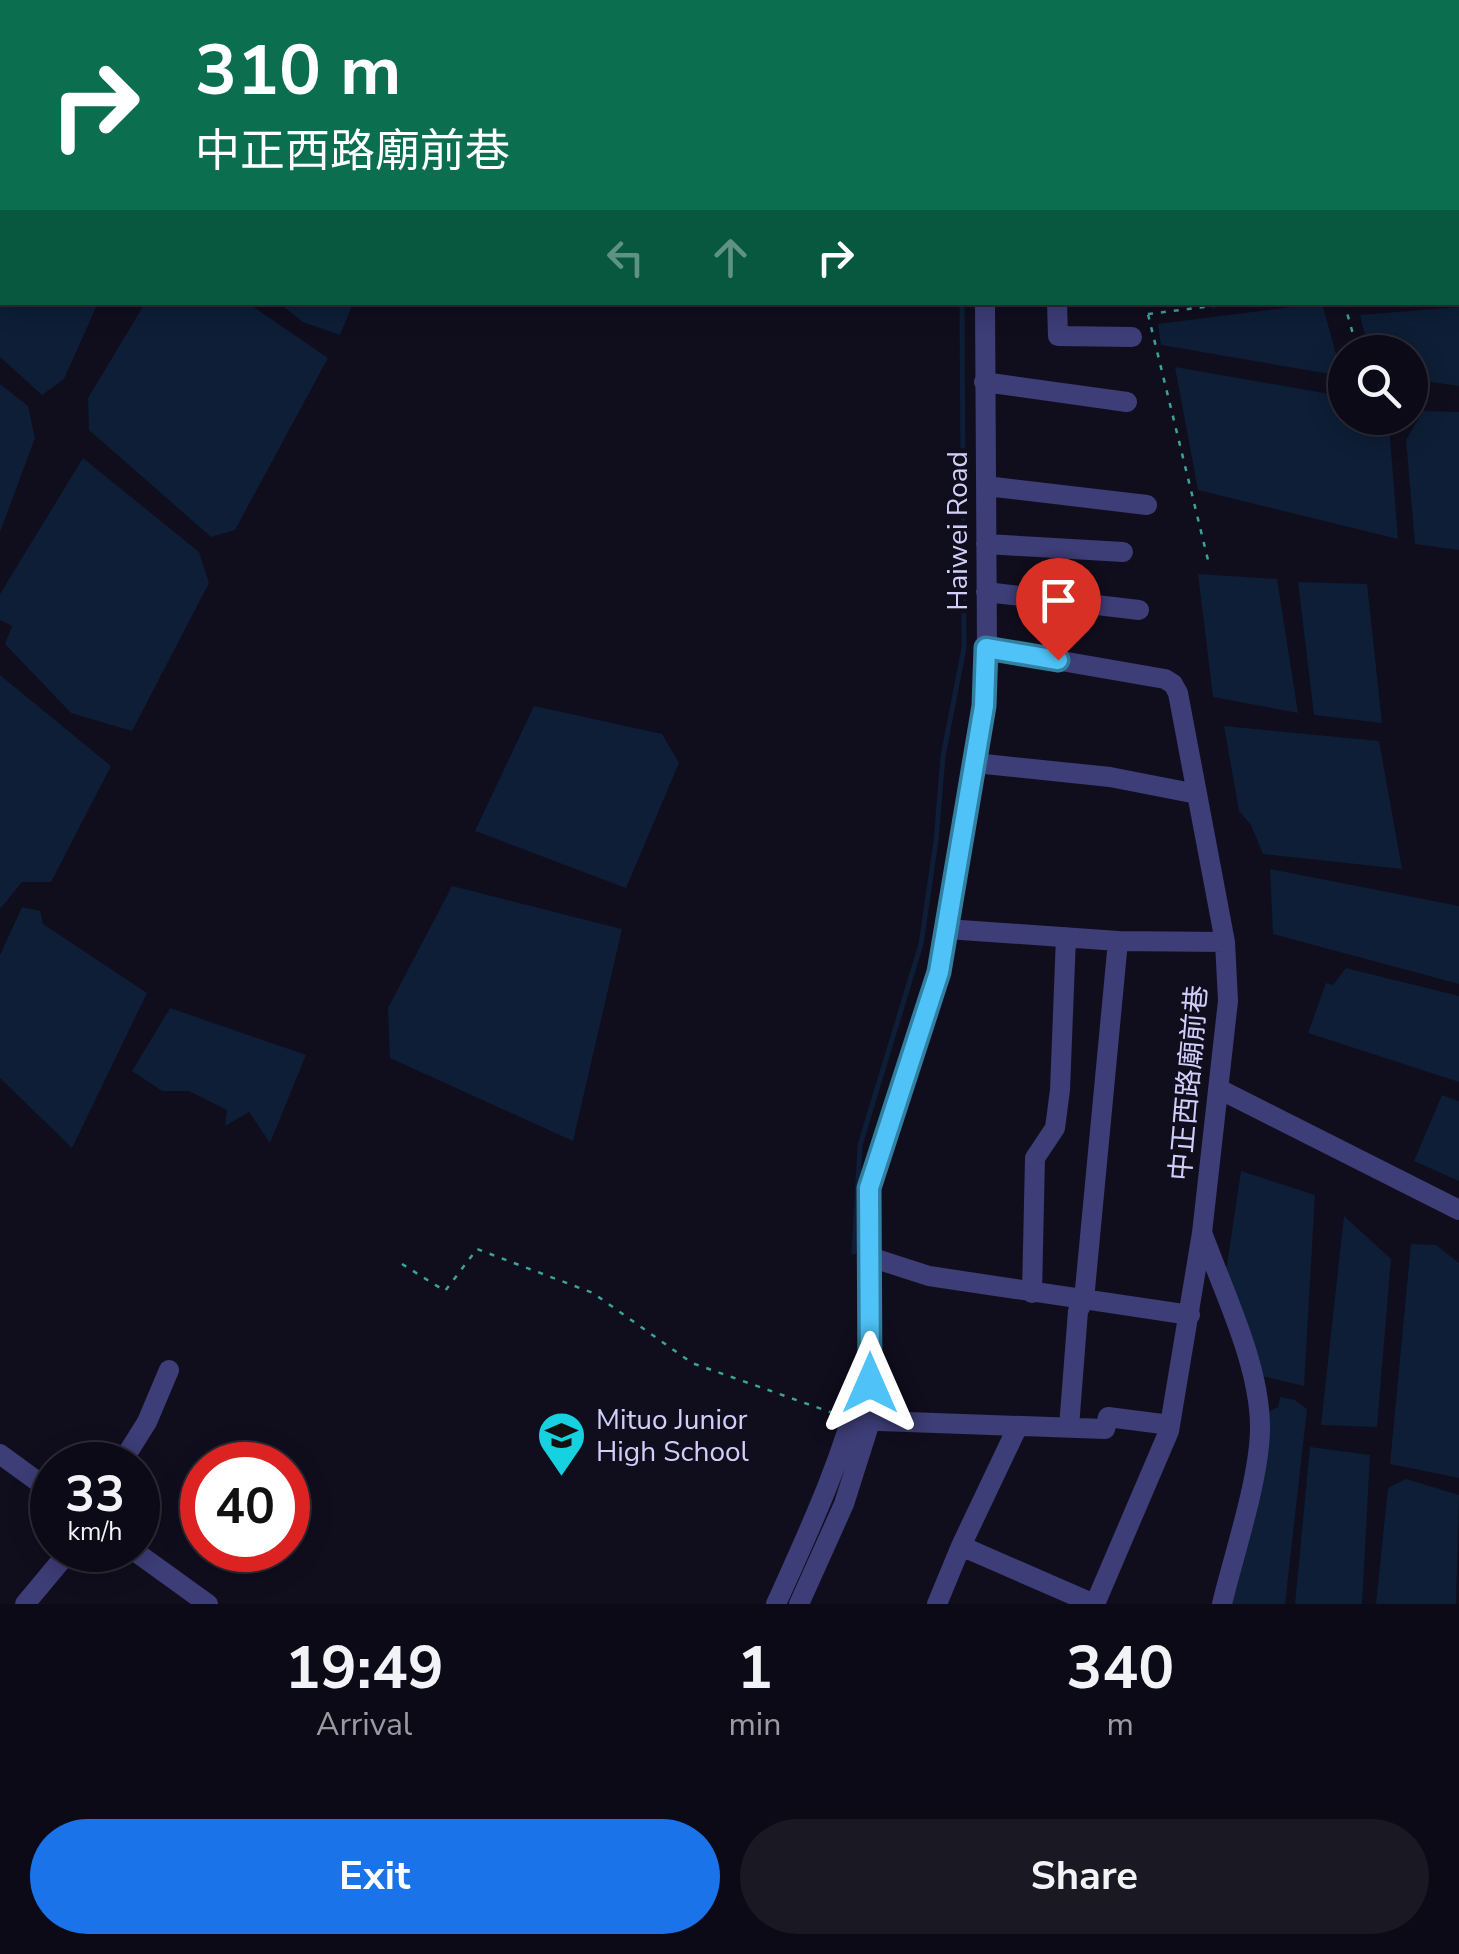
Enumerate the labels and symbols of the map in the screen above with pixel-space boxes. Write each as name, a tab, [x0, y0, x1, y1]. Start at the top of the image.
street label: Haiwei Road	[939, 451, 977, 611]
pin	[1016, 558, 1101, 661]
street label: 中正西路廟前巷	[1162, 984, 1216, 1182]
position arrow	[818, 1331, 922, 1435]
place label: Mituo Junior High School	[596, 1401, 750, 1471]
school or university icon: Mituo Junior High School	[535, 1410, 587, 1478]
speed limit sign: 40	[180, 1442, 310, 1572]

